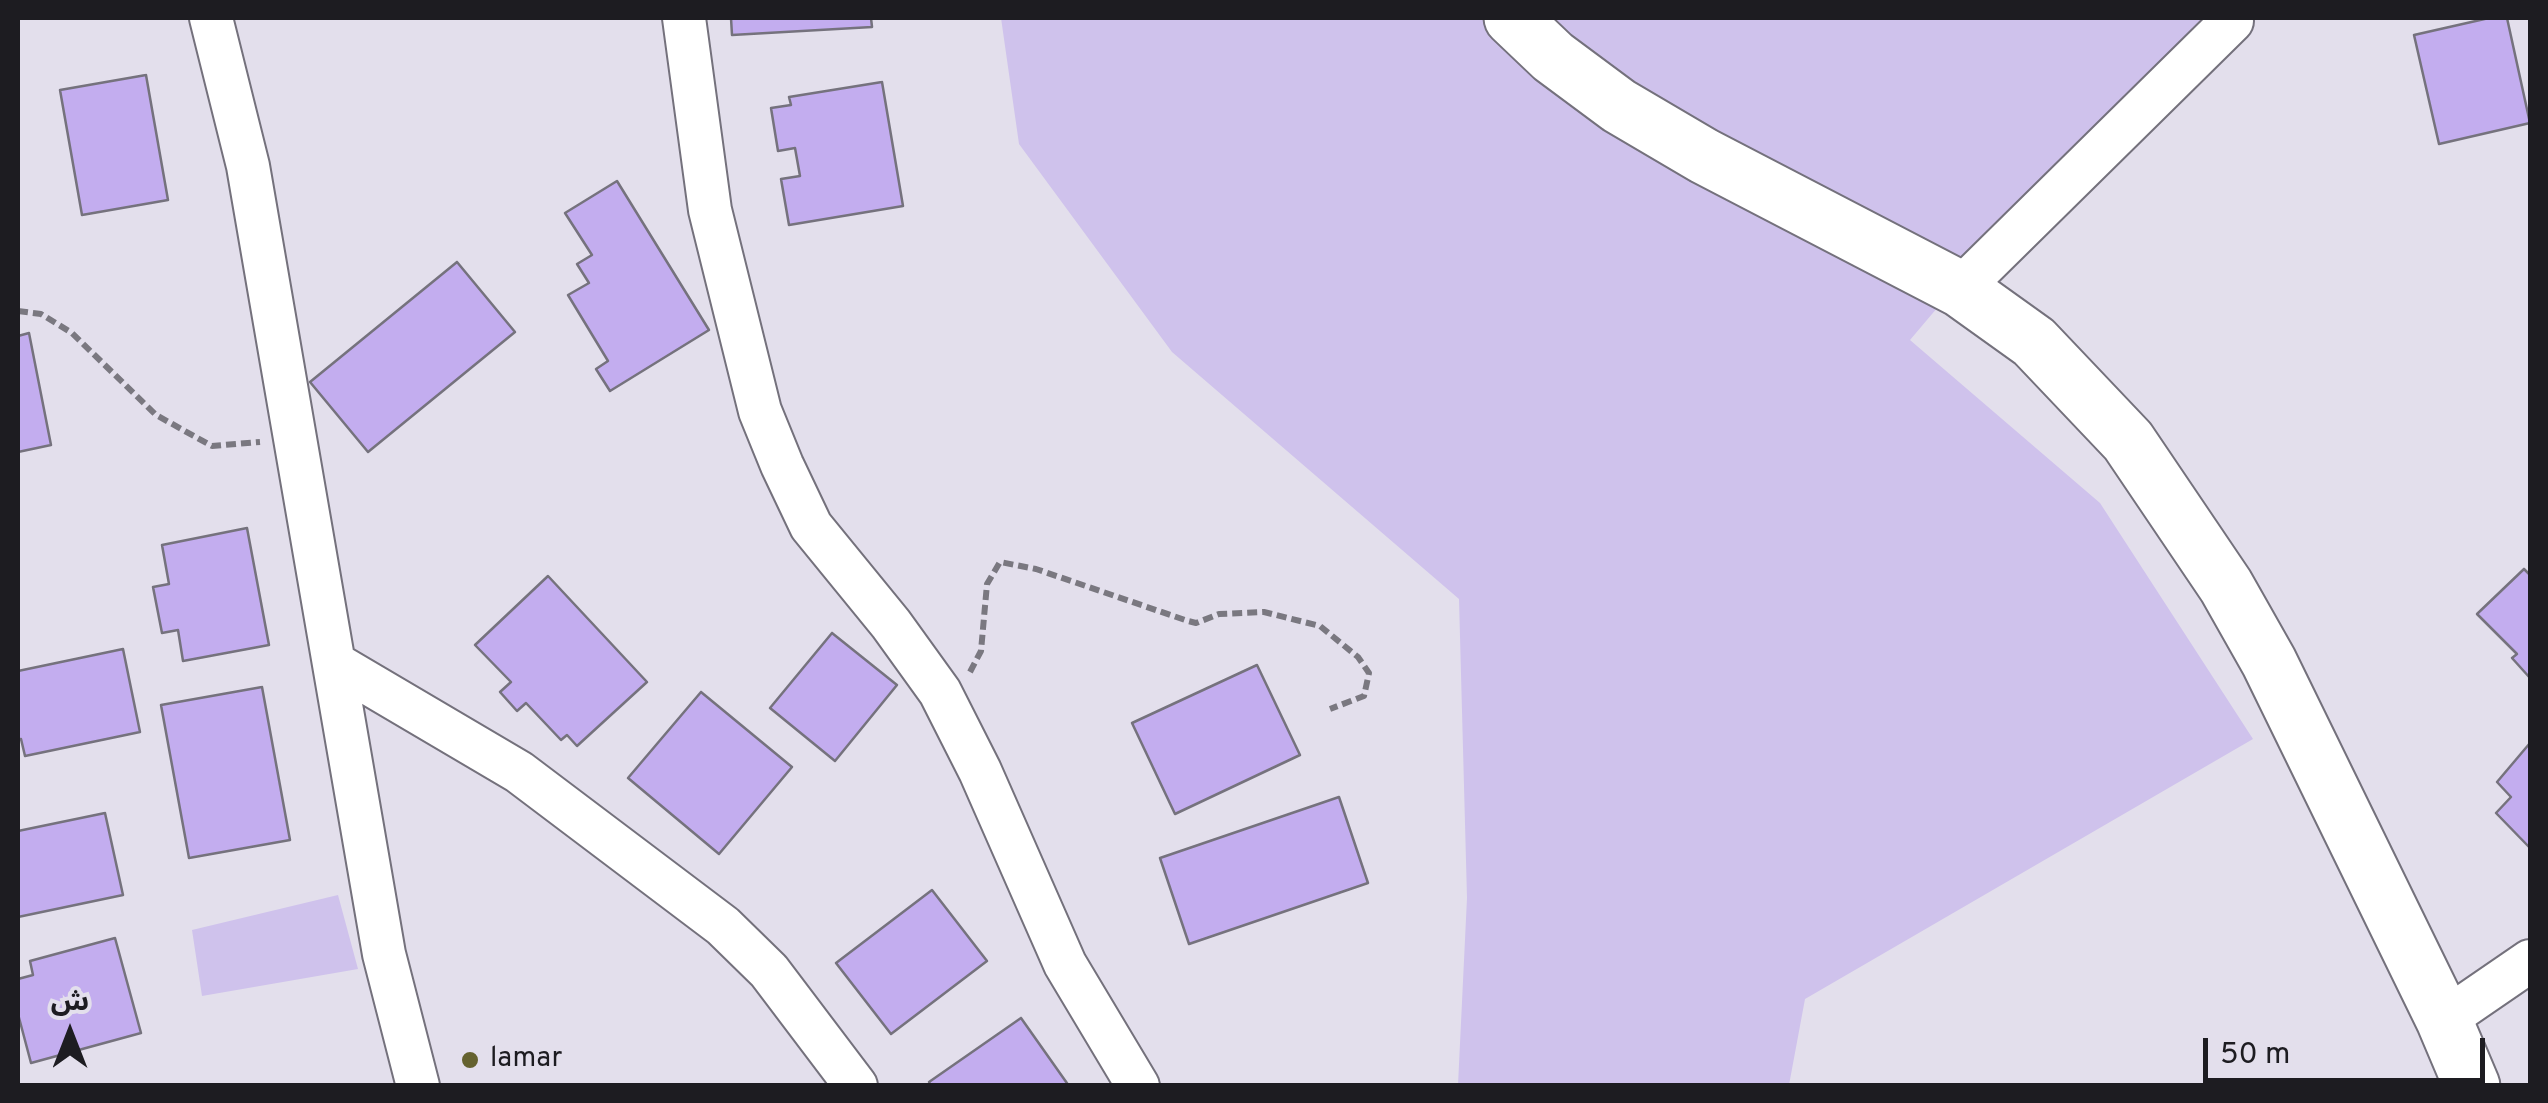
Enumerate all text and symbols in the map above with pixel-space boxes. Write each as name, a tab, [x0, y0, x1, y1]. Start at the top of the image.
north arrow	[20, 983, 120, 1083]
text: ش	[51, 985, 89, 1021]
scale bar	[2208, 1018, 2490, 1080]
text: 50 m	[2220, 1037, 2290, 1074]
place label: lamar	[490, 1043, 562, 1077]
marker: lamar	[459, 1049, 481, 1071]

